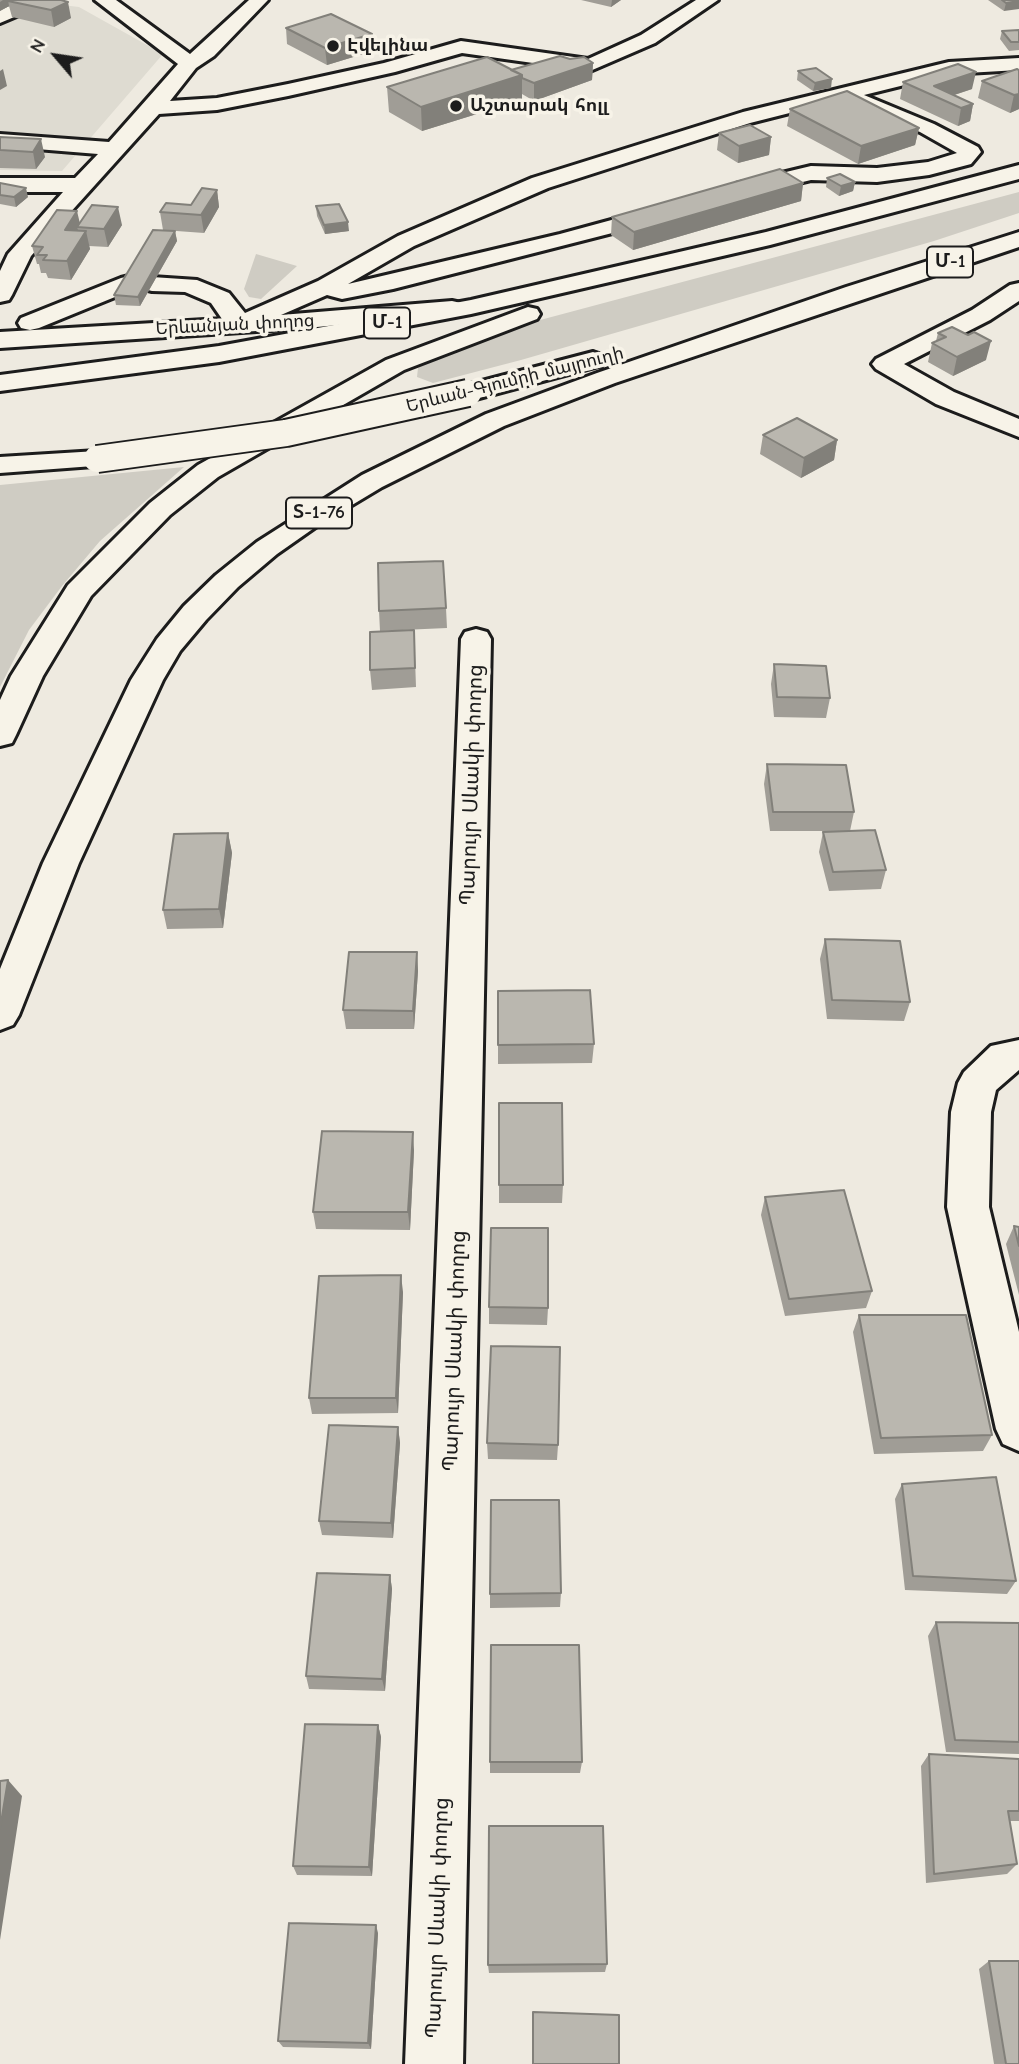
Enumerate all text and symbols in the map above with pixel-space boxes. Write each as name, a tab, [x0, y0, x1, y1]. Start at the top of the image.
north arrow	[21, 21, 91, 91]
text: N	[25, 35, 50, 57]
place label: Էվելինա	[347, 35, 428, 57]
marker: Էվելինա	[325, 38, 341, 54]
place label: Աշտարակ հոլլ	[470, 95, 608, 117]
marker: Աշտարակ հոլլ	[448, 98, 464, 114]
road number: Մ-1	[927, 246, 973, 278]
road number: Մ-1	[364, 308, 410, 338]
street label: Երևանյան փողոց	[155, 310, 315, 340]
street label: Երևան-Գյումրի մայրուղի	[404, 342, 626, 418]
road number: Տ-1-76	[286, 498, 352, 528]
street label: Պարույր Սևակի փողոց	[455, 664, 489, 906]
street label: Պարույր Սևակի փողոց	[438, 1230, 472, 1472]
street label: Պարույր Սևակի փողոց	[421, 1797, 455, 2039]

